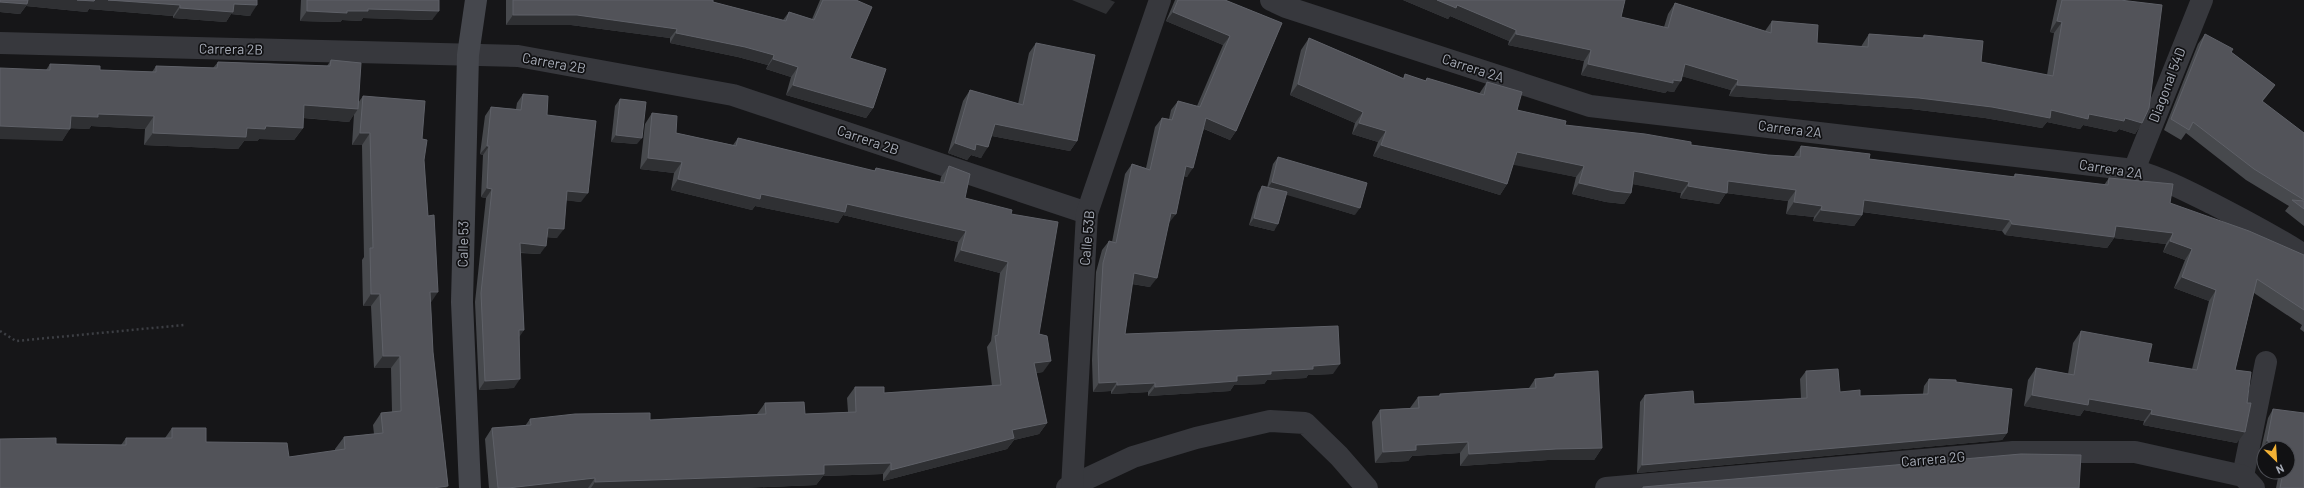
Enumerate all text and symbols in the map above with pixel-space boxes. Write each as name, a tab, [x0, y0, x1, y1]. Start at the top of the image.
street label: Carrera 2B	[199, 39, 263, 58]
street label: Diagonal 54D	[2144, 45, 2189, 125]
street label: Carrera 2B	[521, 49, 587, 76]
street label: Carrera 2A	[1440, 50, 1507, 86]
street label: Carrera 2A	[1757, 116, 1823, 141]
street label: Carrera 2B	[835, 121, 901, 158]
street label: Carrera 2A	[2078, 155, 2145, 182]
street label: Calle 53B	[1076, 210, 1097, 266]
street label: Calle 53	[454, 221, 471, 267]
north arrow	[2256, 440, 2296, 480]
street label: Carrera 2G	[1900, 447, 1966, 470]
text: N	[2274, 462, 2287, 477]

